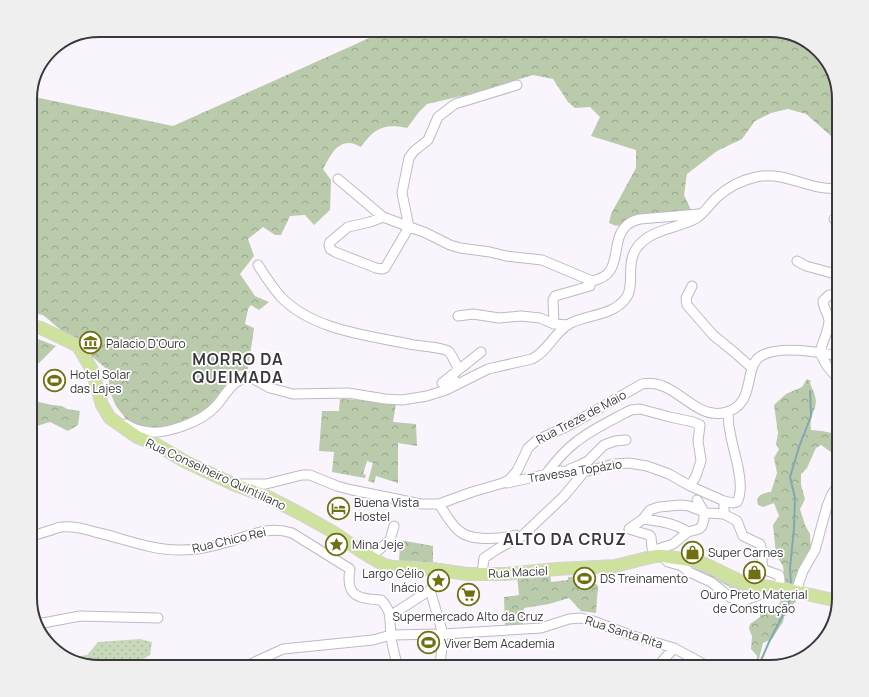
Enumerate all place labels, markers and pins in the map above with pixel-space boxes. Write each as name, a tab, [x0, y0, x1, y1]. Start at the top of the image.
museum icon: Palacio D'Ouro	[78, 330, 104, 356]
place label: Palacio D'Ouro	[106, 335, 186, 352]
place label: Hotel Solar das Lajes	[70, 366, 131, 397]
sports icon: Hotel Solar das Lajes	[42, 368, 68, 394]
place label: Buena Vista Hostel	[354, 494, 419, 525]
hotel icon: Buena Vista Hostel	[326, 496, 352, 522]
place icon: Mina Jeje	[323, 531, 349, 557]
place label: Mina Jeje	[352, 536, 404, 553]
shop icon: Super Carnes	[679, 539, 705, 565]
place label: Super Carnes	[708, 544, 783, 561]
shop icon: Ouro Preto Material de Construção	[741, 560, 767, 586]
place label: Largo Célio Inácio	[362, 565, 424, 596]
sports icon: DS Treinamento	[571, 565, 597, 591]
place icon: Largo Célio Inácio	[426, 567, 452, 593]
place label: DS Treinamento	[600, 570, 688, 587]
supermarket icon: Supermercado Alto da Cruz	[455, 582, 481, 608]
place label: Ouro Preto Material de Construção	[701, 586, 807, 617]
place label: Supermercado Alto da Cruz	[392, 608, 544, 625]
sports icon: Viver Bem Academia	[416, 630, 442, 656]
place label: Viver Bem Academia	[444, 635, 555, 652]

